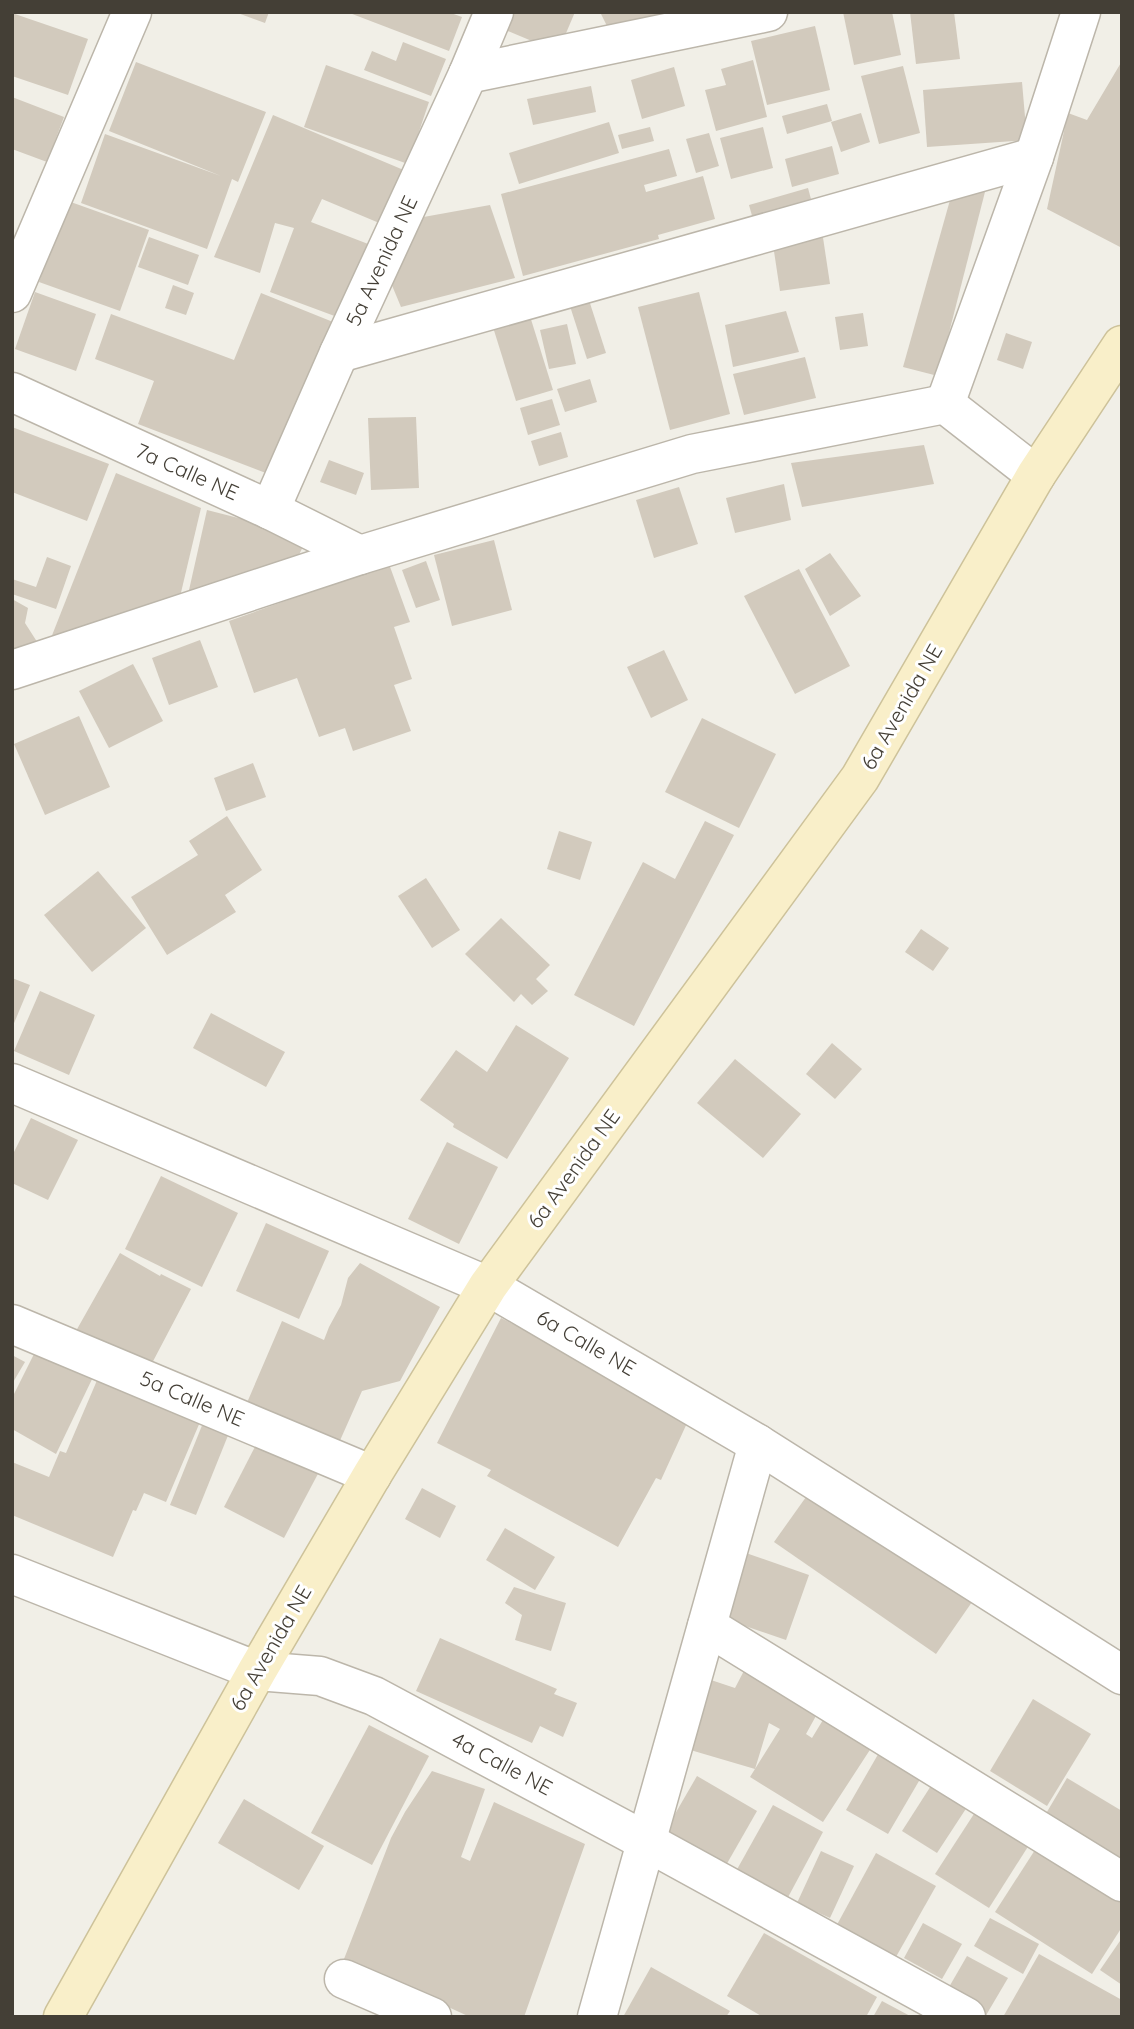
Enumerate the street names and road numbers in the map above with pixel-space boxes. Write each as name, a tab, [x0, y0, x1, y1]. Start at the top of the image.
street label: 5a Avenida NE	[340, 191, 423, 330]
street label: 7a Calle NE	[132, 437, 243, 505]
street label: 6a Avenida NE	[855, 639, 948, 774]
street label: 6a Avenida NE	[521, 1104, 625, 1233]
street label: 6a Calle NE	[532, 1303, 641, 1381]
street label: 5a Calle NE	[136, 1365, 248, 1432]
street label: 6a Avenida NE	[224, 1580, 317, 1715]
street label: 4a Calle NE	[448, 1726, 557, 1800]

